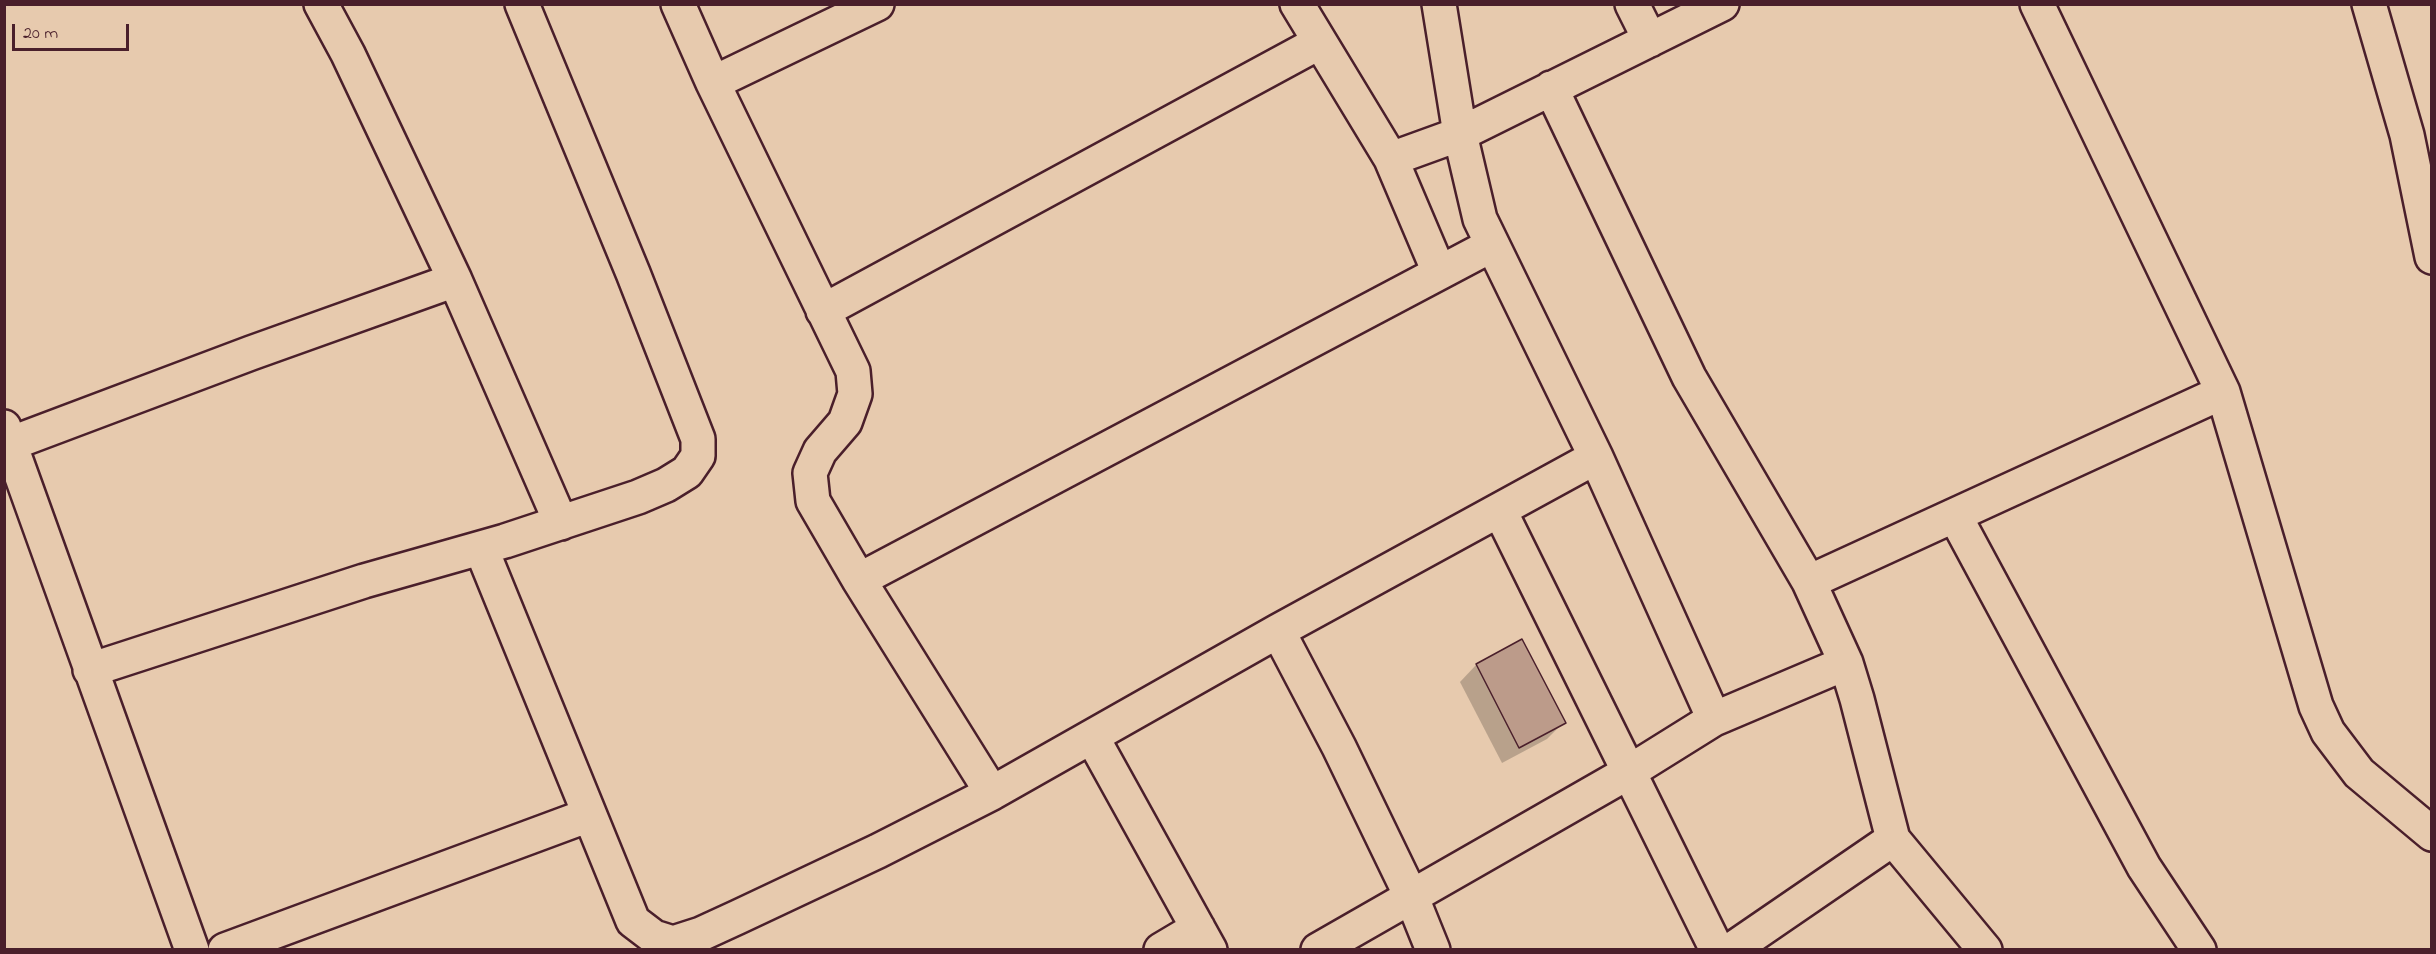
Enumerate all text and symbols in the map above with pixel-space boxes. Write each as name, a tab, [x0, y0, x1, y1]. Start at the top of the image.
scale bar	[15, 12, 132, 50]
text: 20 m	[23, 21, 58, 47]

